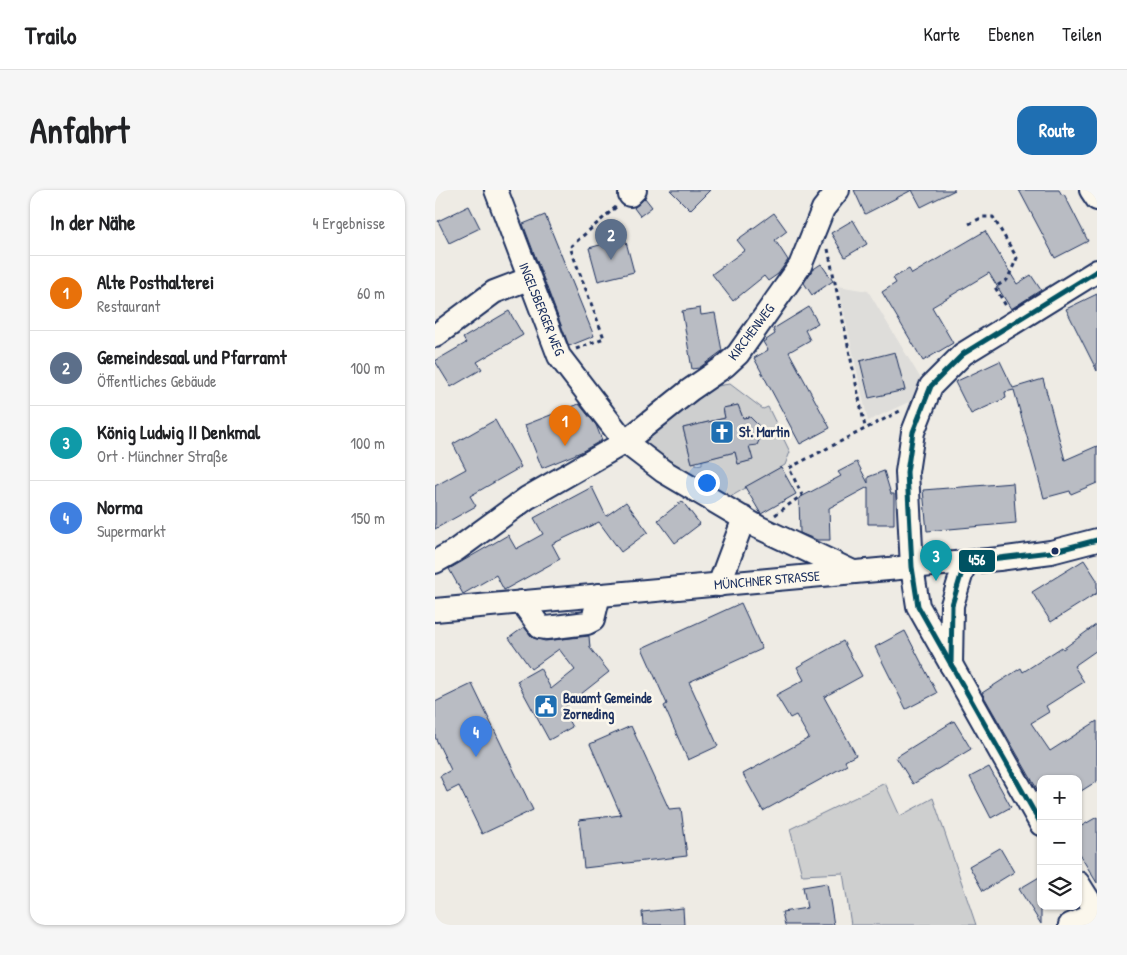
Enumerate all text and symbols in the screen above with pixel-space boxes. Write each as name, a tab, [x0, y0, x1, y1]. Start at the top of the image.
text: Trailo	[25, 19, 76, 51]
text: Karte	[924, 22, 960, 47]
text: Ebenen	[988, 22, 1034, 47]
text: Teilen	[1062, 22, 1102, 47]
button: Route	[1017, 106, 1097, 155]
text: Anfahrt	[30, 107, 129, 154]
text: In der Nähe	[50, 208, 135, 237]
text: 4 Ergebnisse	[313, 212, 385, 234]
pin: 2	[595, 219, 627, 260]
street label: INGELSBERGER WEG	[515, 259, 570, 358]
text: Alte Posthalterei	[97, 269, 214, 295]
text: 1	[63, 282, 69, 304]
text: 60 m	[357, 282, 385, 304]
text: Restaurant	[97, 295, 160, 317]
street label: KIRCHENWEG	[723, 299, 778, 364]
text: Gemeindesaal und Pfarramt	[97, 344, 287, 370]
text: 2	[62, 357, 70, 379]
text: 100 m	[350, 357, 385, 379]
text: Öffentliches Gebäude	[97, 370, 216, 392]
pin: 1	[549, 405, 581, 446]
text: König Ludwig II Denkmal	[97, 419, 260, 445]
church icon: St. Martin	[709, 419, 735, 445]
place label: St. Martin	[739, 422, 790, 441]
text: 3	[62, 432, 70, 454]
text: 100 m	[350, 432, 385, 454]
text: Ort · Münchner Straße	[97, 445, 228, 467]
your location	[694, 470, 720, 496]
text: Norma	[97, 494, 142, 520]
text: 4	[63, 507, 69, 529]
text: 150 m	[351, 507, 385, 529]
text: Supermarkt	[97, 520, 166, 542]
pin: 3	[920, 540, 952, 581]
unlabelled marker	[1050, 546, 1060, 556]
line badge: 456	[958, 549, 996, 573]
text: 456	[969, 550, 986, 569]
street label: MÜNCHNER STRASSE	[713, 565, 821, 594]
place label: Bauamt Gemeinde Zorneding	[563, 688, 653, 725]
public building icon: Bauamt Gemeinde Zorneding	[533, 693, 559, 719]
pin: 4	[460, 716, 492, 757]
map controls	[1037, 775, 1082, 910]
button: +	[1037, 775, 1082, 820]
button: −	[1037, 820, 1082, 865]
button: layers	[1037, 865, 1082, 910]

